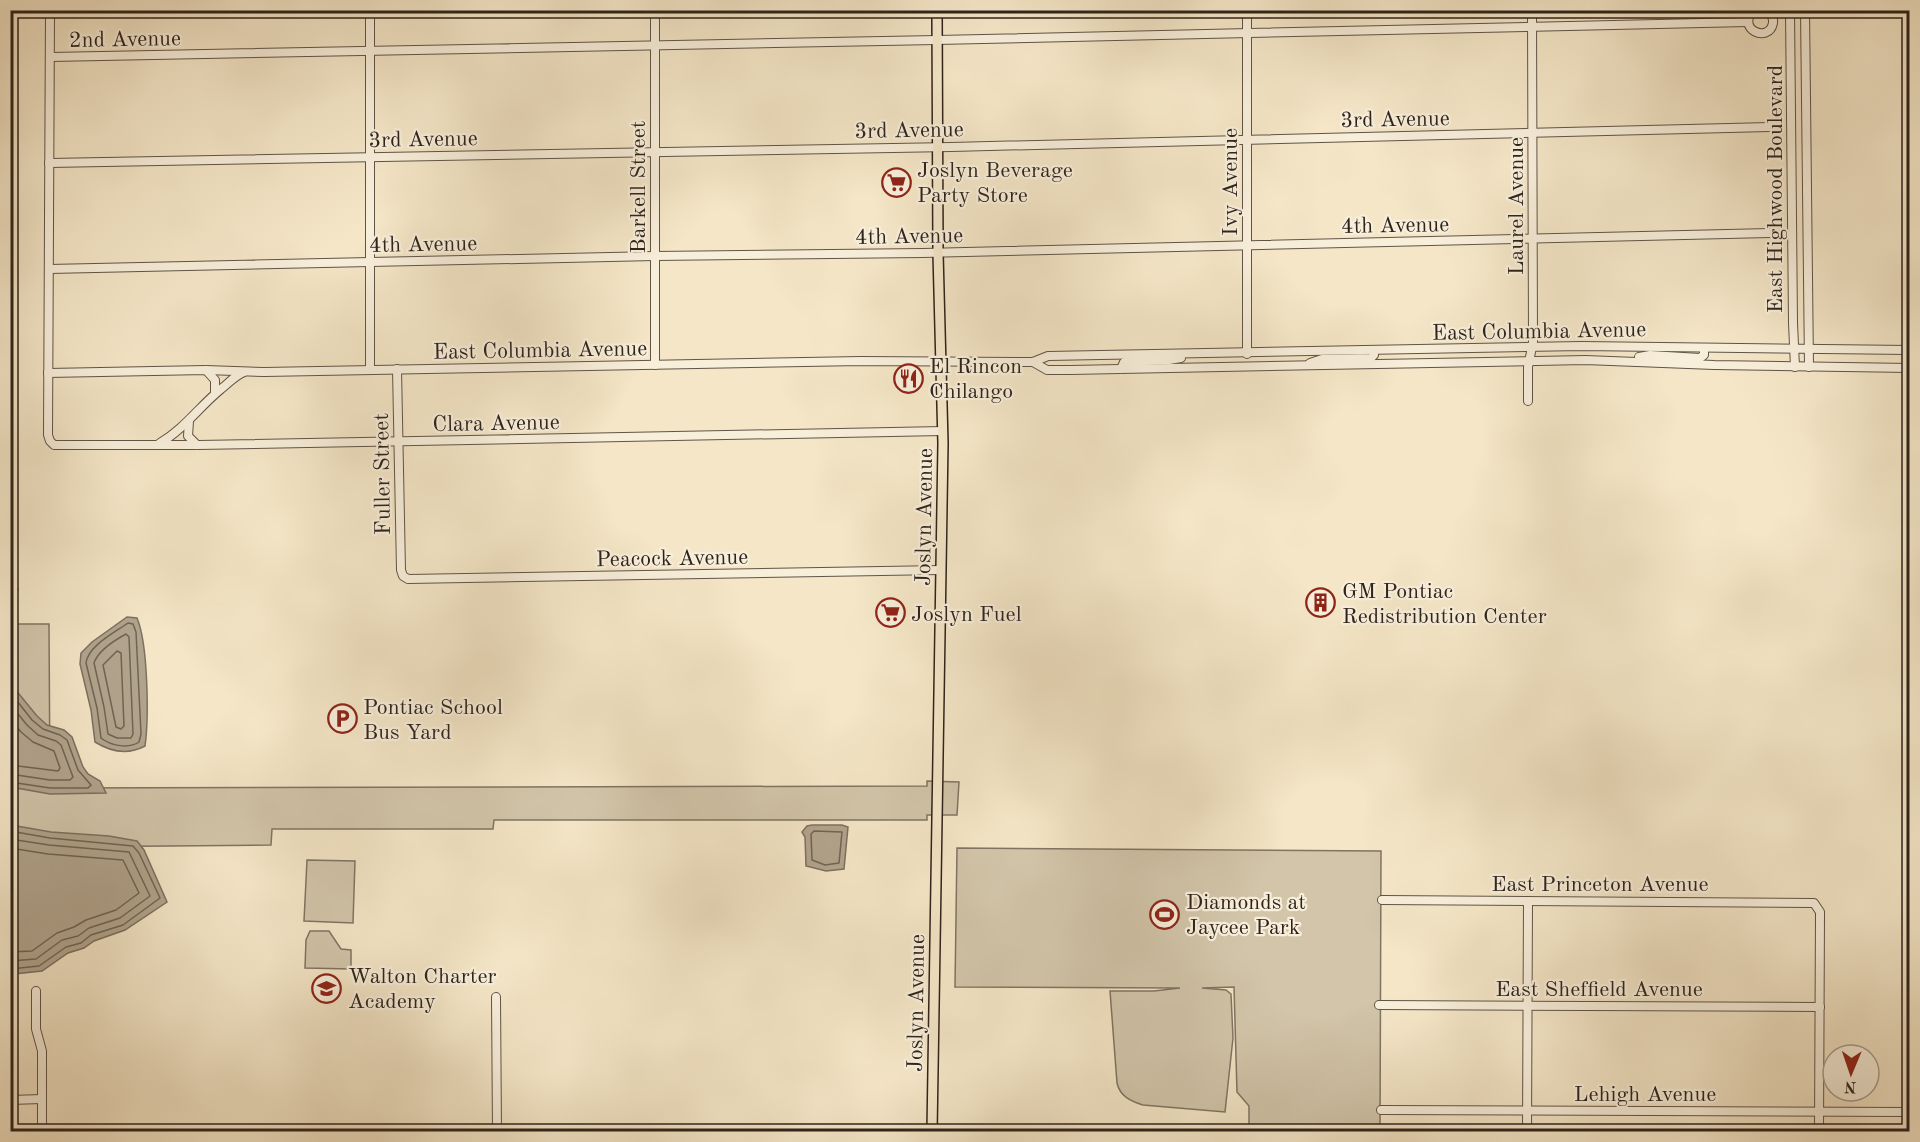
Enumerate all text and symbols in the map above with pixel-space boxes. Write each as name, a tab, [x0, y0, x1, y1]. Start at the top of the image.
street label: 2nd Avenue	[69, 28, 181, 52]
street label: East Highwood Boulevard	[1765, 65, 1787, 313]
street label: 3rd Avenue	[1340, 108, 1450, 132]
street label: 3rd Avenue	[854, 119, 964, 143]
street label: Barkell Street	[628, 121, 650, 253]
street label: 3rd Avenue	[368, 128, 478, 152]
street label: Ivy Avenue	[1220, 128, 1242, 236]
street label: Laurel Avenue	[1506, 137, 1528, 275]
place label: Joslyn Beverage Party Store	[917, 160, 1073, 207]
supermarket icon: Joslyn Beverage Party Store	[880, 166, 912, 198]
street label: 4th Avenue	[1341, 214, 1449, 238]
street label: 4th Avenue	[855, 225, 963, 249]
street label: 4th Avenue	[369, 233, 477, 257]
street label: East Columbia Avenue	[1432, 319, 1646, 345]
street label: East Columbia Avenue	[433, 338, 647, 364]
place label: El Rincon Chilango	[929, 356, 1022, 403]
restaurant icon: El Rincon Chilango	[892, 362, 924, 394]
street label: Clara Avenue	[432, 412, 560, 436]
street label: Fuller Street	[371, 413, 395, 535]
street label: Joslyn Avenue	[913, 448, 937, 586]
street label: Peacock Avenue	[596, 547, 748, 571]
place label: GM Pontiac Redistribution Center	[1342, 581, 1547, 628]
building icon: GM Pontiac Redistribution Center	[1305, 587, 1337, 619]
supermarket icon: Joslyn Fuel	[874, 597, 906, 629]
place label: Joslyn Fuel	[911, 604, 1022, 626]
place label: Pontiac School Bus Yard	[363, 697, 503, 744]
parking icon: Pontiac School Bus Yard	[326, 703, 358, 735]
street label: East Princeton Avenue	[1491, 874, 1709, 896]
place label: Diamonds at Jaycee Park	[1186, 892, 1306, 939]
sports icon: Diamonds at Jaycee Park	[1149, 898, 1181, 930]
street label: Joslyn Avenue	[905, 934, 929, 1072]
place label: Walton Charter Academy	[348, 966, 497, 1013]
school or university icon: Walton Charter Academy	[311, 972, 343, 1004]
street label: East Sheffield Avenue	[1495, 979, 1703, 1001]
north arrow	[1821, 1043, 1881, 1103]
text: N	[1843, 1078, 1857, 1094]
street label: Lehigh Avenue	[1574, 1084, 1716, 1106]

